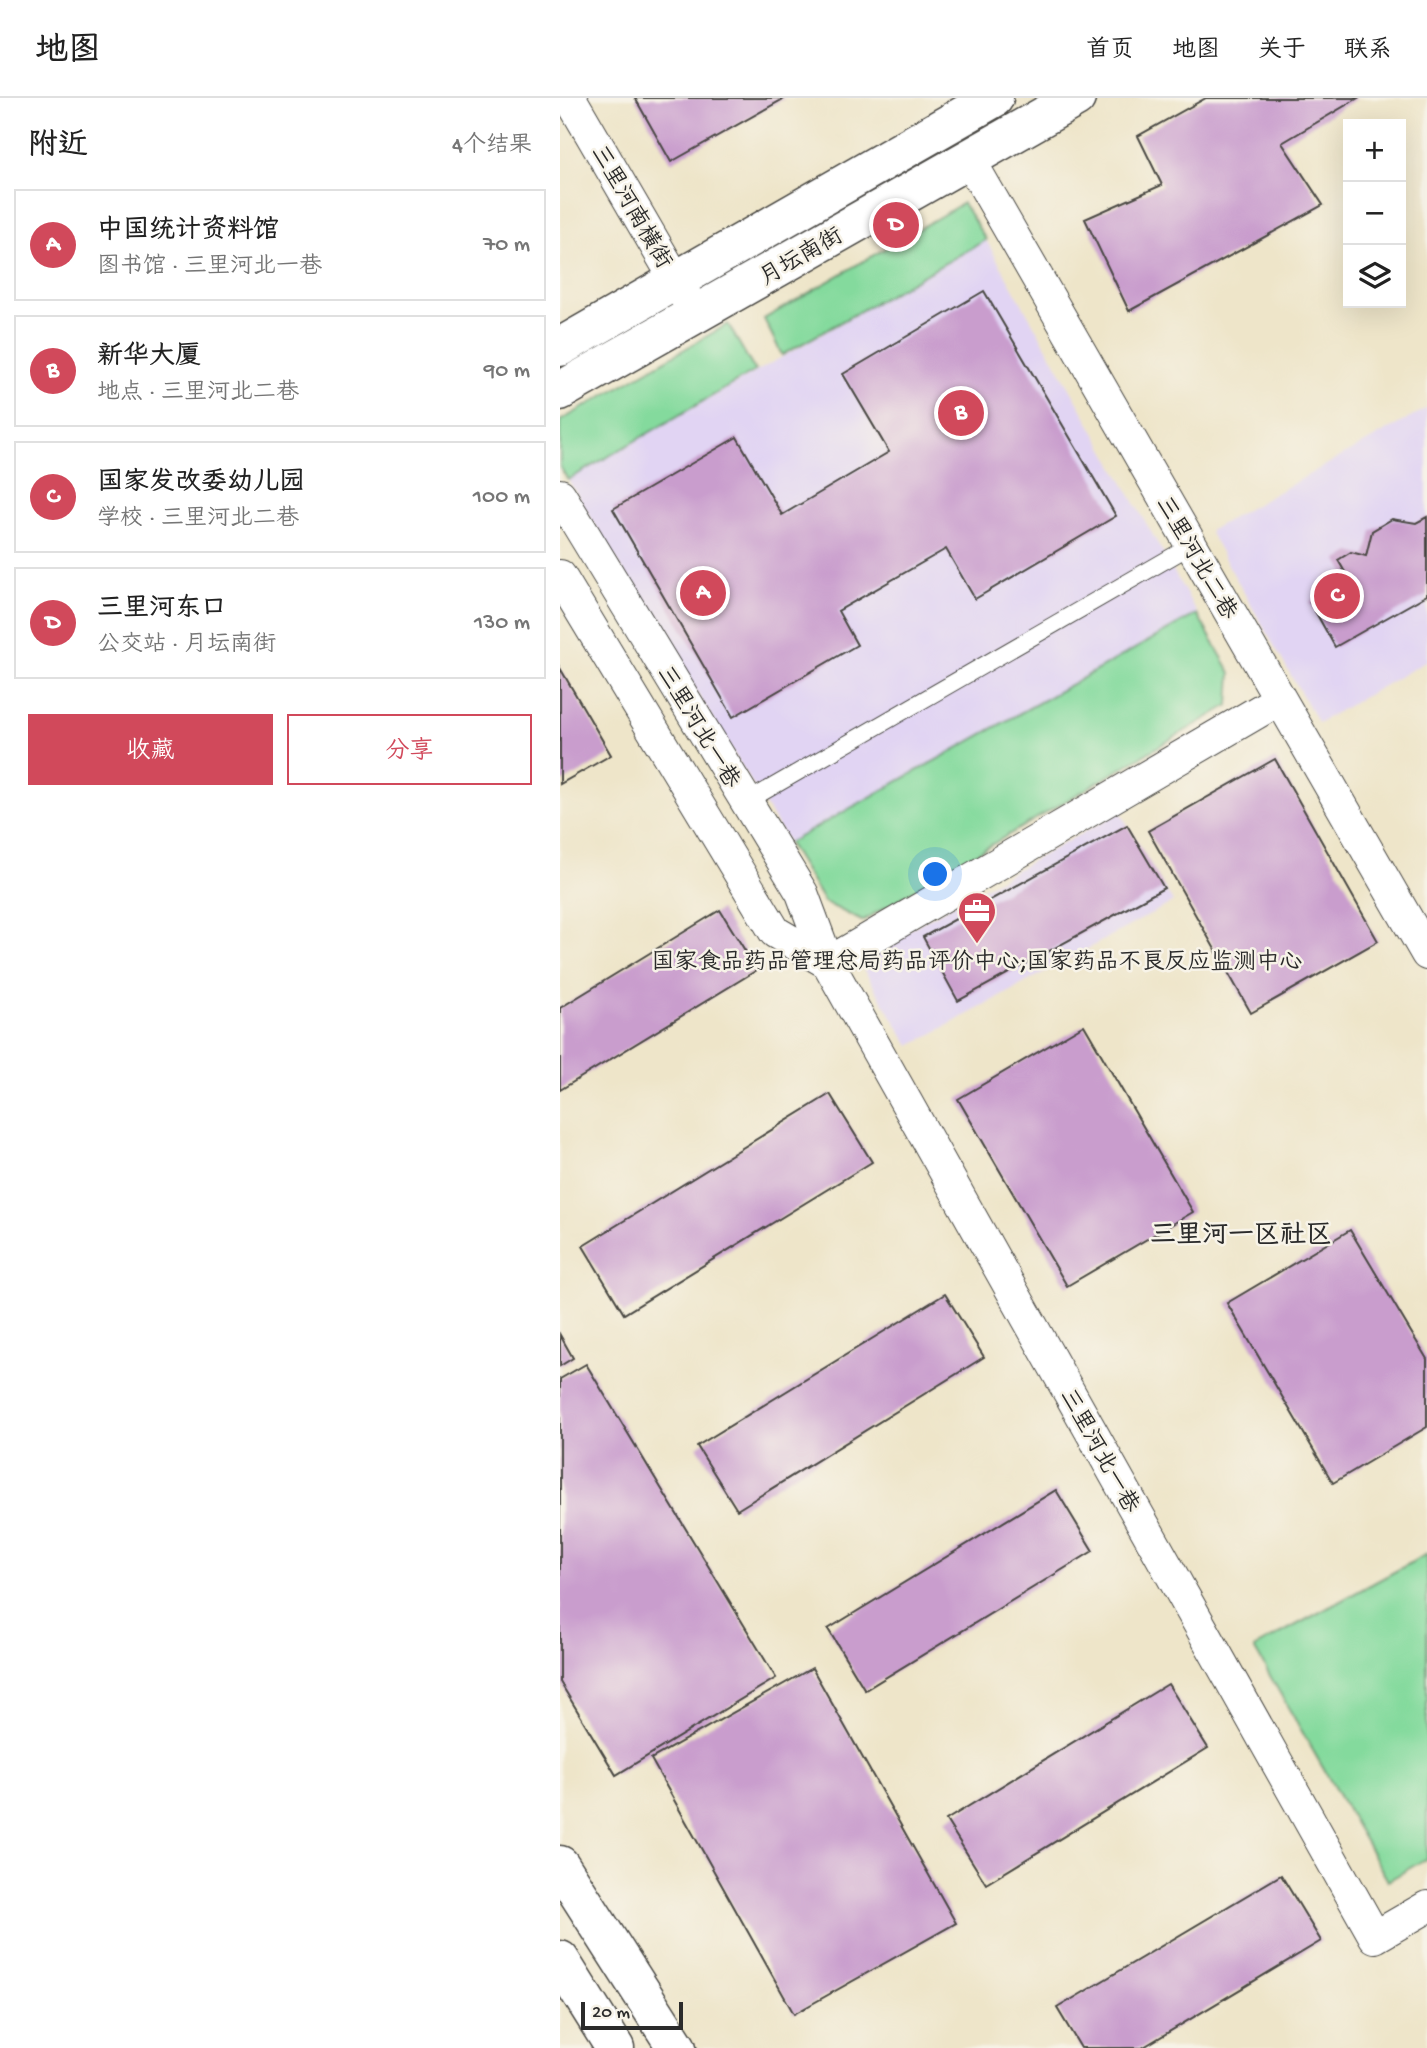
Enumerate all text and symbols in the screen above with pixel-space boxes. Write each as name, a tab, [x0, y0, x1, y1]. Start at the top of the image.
text: 地图	[35, 34, 101, 72]
text: 首页	[1086, 37, 1134, 66]
text: 地图	[1172, 37, 1220, 66]
text: 关于	[1258, 37, 1306, 66]
text: 联系	[1344, 37, 1392, 66]
map controls	[1343, 119, 1406, 308]
button: +	[1343, 119, 1406, 182]
text: 附近	[28, 130, 88, 165]
text: 4个结果	[452, 133, 532, 160]
street label: 三里河南横街	[584, 141, 677, 274]
button: −	[1343, 182, 1406, 245]
pin: D	[873, 199, 919, 251]
text: 中国统计资料馆	[97, 217, 279, 248]
street label: 月坛南街	[755, 222, 848, 293]
text: A	[46, 232, 60, 259]
text: 70 m	[483, 232, 530, 259]
button: layers	[1343, 245, 1406, 308]
text: 图书馆 · 三里河北一巷	[97, 254, 322, 281]
text: 新华大厦	[97, 343, 201, 374]
text: B	[47, 358, 59, 385]
text: 90 m	[484, 358, 530, 385]
text: 地点 · 三里河北二巷	[97, 380, 299, 407]
pin: B	[938, 387, 984, 439]
text: 国家发改委幼儿园	[97, 469, 305, 500]
text: C	[47, 484, 59, 511]
text: 100 m	[473, 484, 530, 511]
street label: 三里河北二巷	[1149, 492, 1243, 626]
text: 学校 · 三里河北二巷	[97, 506, 299, 533]
pin: A	[680, 567, 726, 619]
pin: C	[1314, 570, 1360, 622]
text: 三里河东口	[97, 595, 227, 626]
text: D	[46, 610, 61, 637]
text: 130 m	[474, 610, 530, 637]
text: 公交站 · 月坛南街	[97, 632, 276, 659]
street label: 三里河北一巷	[650, 661, 745, 795]
button: 收藏	[28, 714, 273, 785]
button: 分享	[287, 714, 532, 785]
your location	[918, 857, 952, 891]
office icon: 国家食品药品管理总局药品评价中心;国家药品不良反应监测中心	[956, 890, 998, 945]
place label: 国家食品药品管理总局药品评价中心;国家药品不良反应监测中心	[651, 949, 1303, 977]
district label: 三里河一区社区	[1150, 1221, 1332, 1253]
street label: 三里河北一巷	[1053, 1384, 1145, 1519]
scale bar	[581, 1999, 682, 2031]
text: 20 m	[592, 2002, 630, 2025]

